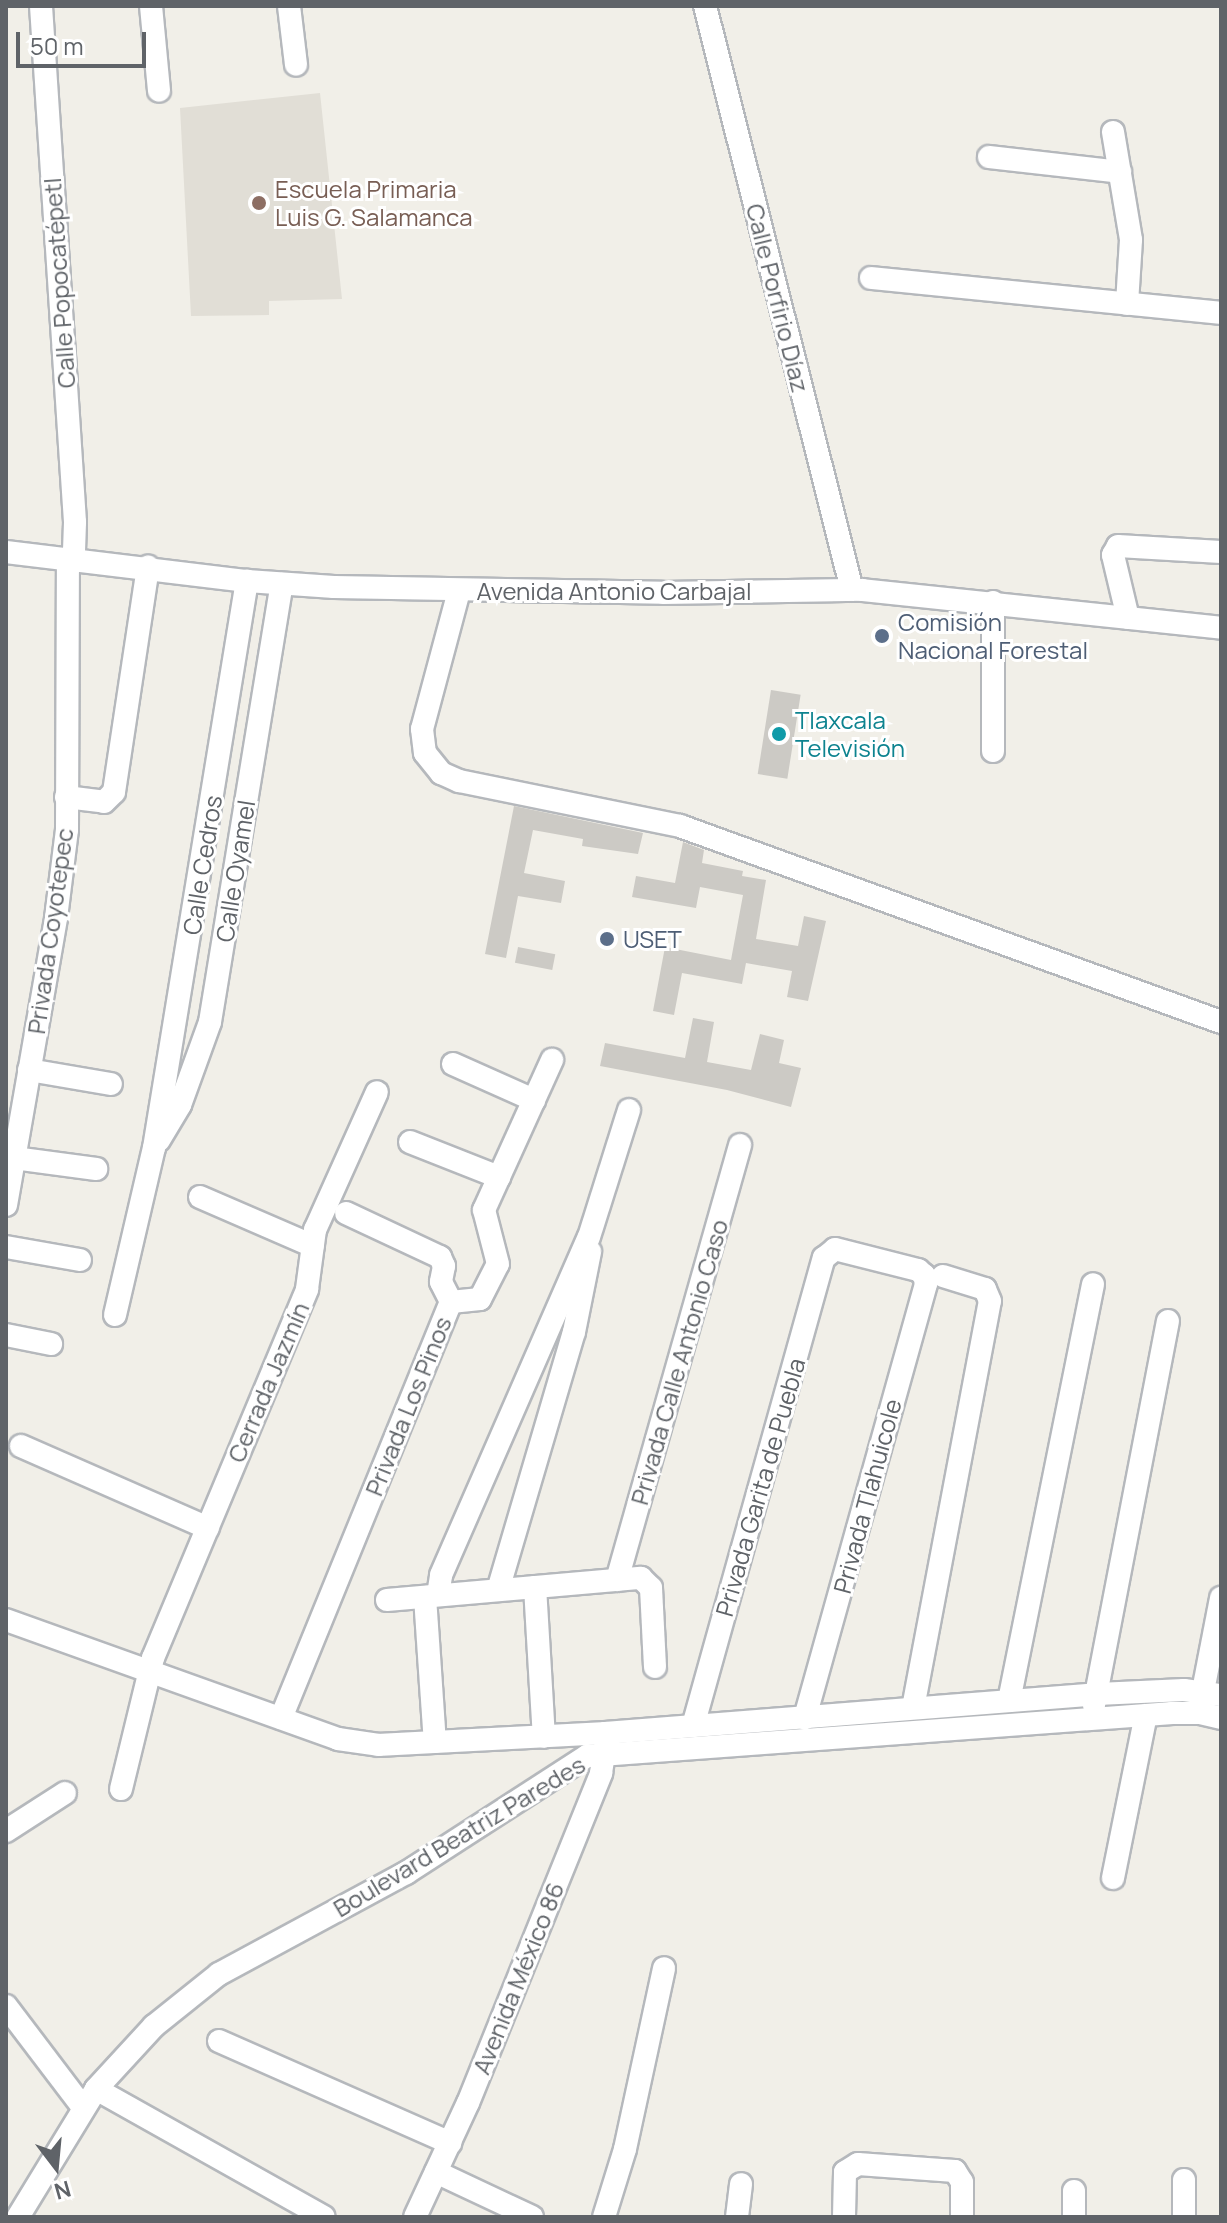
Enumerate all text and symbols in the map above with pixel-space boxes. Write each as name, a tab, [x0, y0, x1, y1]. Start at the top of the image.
scale bar	[20, 16, 150, 66]
text: 50 m	[30, 29, 84, 62]
place label: Escuela Primaria Luis G. Salamanca	[275, 175, 473, 231]
street label: Calle Popocatépetl	[37, 177, 81, 389]
marker: Escuela Primaria Luis G. Salamanca	[250, 194, 268, 212]
street label: Calle Porfirio Díaz	[741, 201, 815, 395]
street label: Avenida Antonio Carbajal	[476, 577, 752, 605]
place label: Comisión Nacional Forestal	[898, 608, 1088, 664]
marker: Comisión Nacional Forestal	[873, 627, 891, 645]
place label: Tlaxcala Televisión	[795, 706, 905, 762]
marker: Tlaxcala Televisión	[770, 725, 788, 743]
street label: Calle Cedros	[177, 793, 227, 937]
street label: Calle Oyamel	[210, 798, 260, 944]
street label: Privada Coyotepec	[21, 826, 79, 1036]
place label: USET	[623, 925, 682, 953]
marker: USET	[598, 930, 616, 948]
street label: Privada Calle Antonio Caso	[624, 1216, 734, 1508]
street label: Cerrada Jazmín	[221, 1298, 315, 1466]
street label: Privada Los Pinos	[359, 1312, 457, 1500]
street label: Privada Garita de Puebla	[709, 1355, 811, 1619]
street label: Privada Tlahuicole	[827, 1396, 907, 1596]
street label: Boulevard Beatriz Paredes	[328, 1749, 590, 1923]
street label: Avenida México 86	[466, 1878, 570, 2078]
north arrow	[16, 2127, 96, 2207]
text: N	[51, 2173, 74, 2207]

